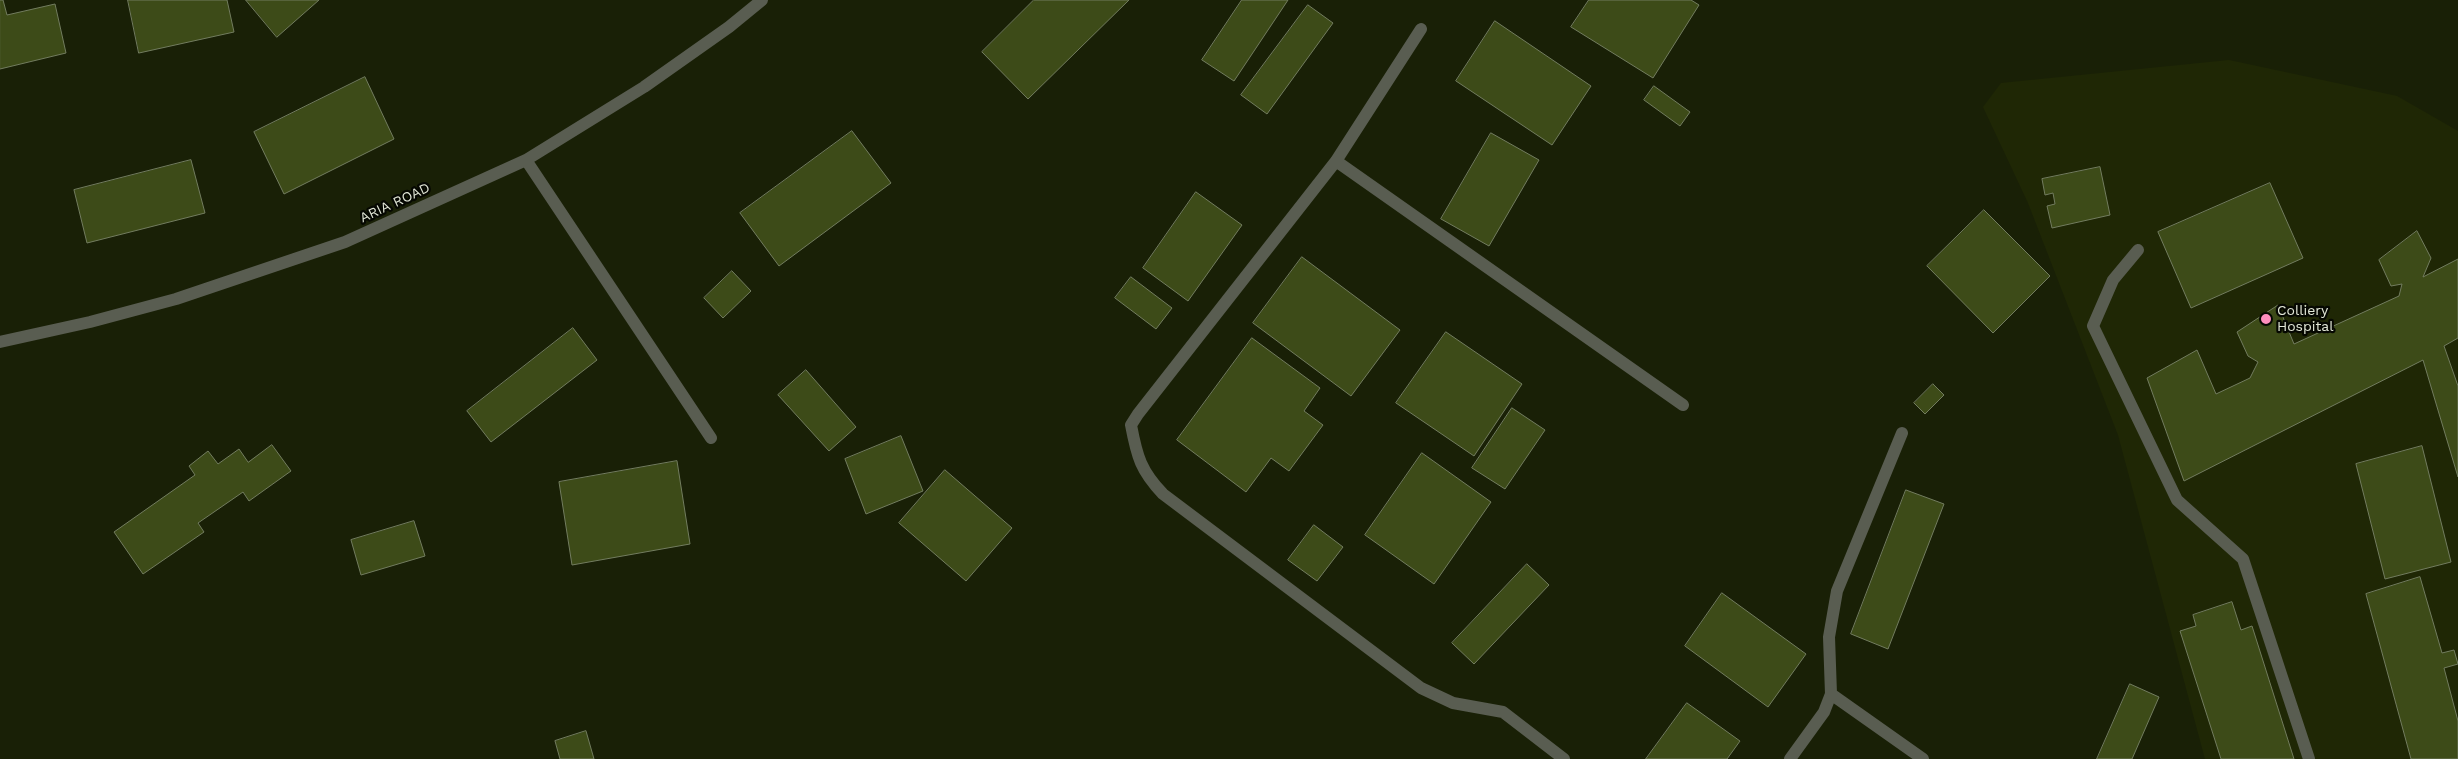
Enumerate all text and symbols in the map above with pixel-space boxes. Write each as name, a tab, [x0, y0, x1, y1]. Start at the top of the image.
street label: ARIA ROAD	[357, 179, 433, 227]
place label: Colliery Hospital	[2277, 303, 2334, 336]
marker: Colliery Hospital	[2259, 312, 2273, 326]

